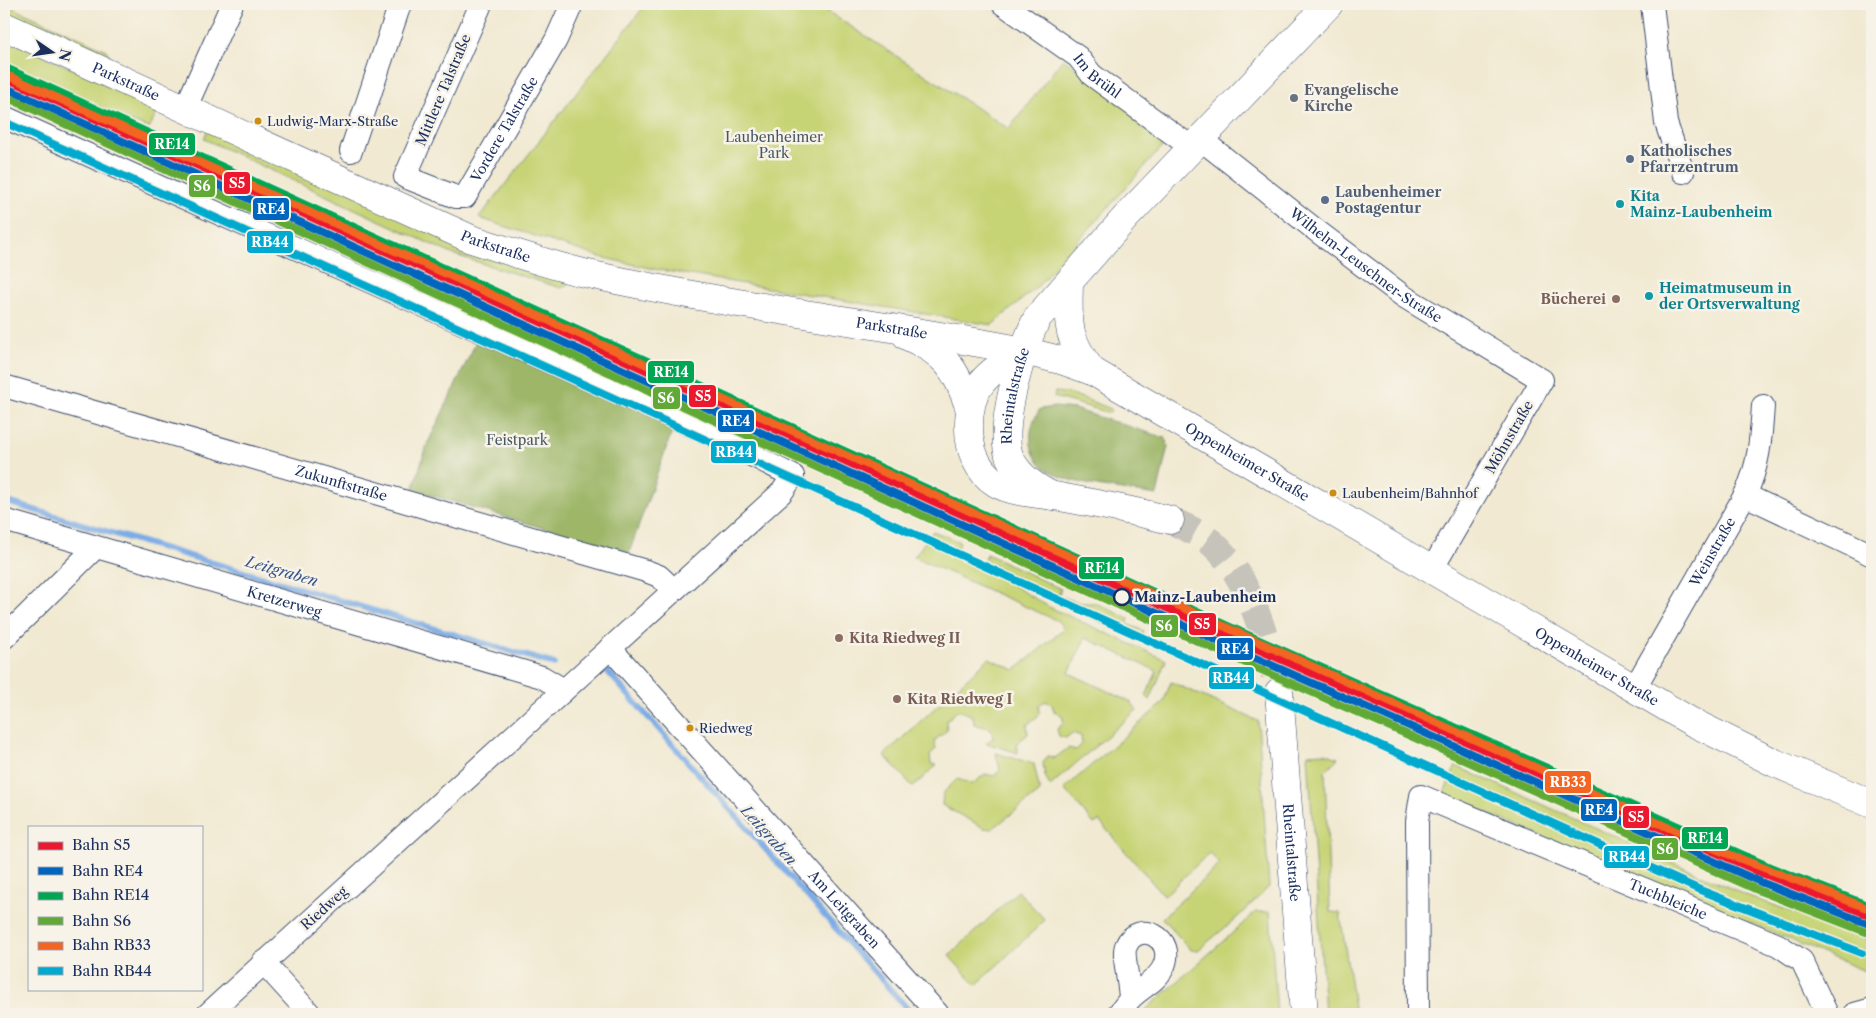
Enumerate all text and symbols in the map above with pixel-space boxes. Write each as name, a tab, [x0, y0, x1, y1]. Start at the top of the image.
north arrow	[28, 28, 78, 78]
street label: Mittlere Talstraße	[411, 31, 475, 149]
text: N	[55, 47, 75, 63]
street label: Im Brühl	[1069, 50, 1125, 102]
street label: Parkstraße	[89, 58, 163, 105]
street label: Vordere Talstraße	[466, 73, 542, 186]
place label: Evangelische Kirche	[1304, 81, 1399, 115]
marker: Evangelische Kirche	[1288, 92, 1300, 104]
place label: Ludwig-Marx-Straße	[267, 113, 398, 129]
marker: Ludwig-Marx-Straße	[253, 116, 263, 126]
park label: Laubenheimer Park	[725, 128, 823, 162]
line badge: RE14	[148, 132, 196, 156]
text: RE14	[154, 135, 190, 153]
place label: Katholisches Pfarrzentrum	[1640, 142, 1739, 176]
marker: Katholisches Pfarrzentrum	[1624, 153, 1636, 165]
line badge: S5	[223, 171, 251, 195]
line badge: S6	[188, 174, 216, 198]
text: S5	[229, 174, 246, 192]
text: S6	[193, 177, 211, 195]
place label: Laubenheimer Postagentur	[1335, 183, 1441, 217]
place label: Kita Mainz-Laubenheim	[1630, 187, 1773, 221]
marker: Laubenheimer Postagentur	[1319, 194, 1331, 206]
line badge: RE4	[252, 197, 290, 221]
marker: Kita Mainz-Laubenheim	[1614, 198, 1626, 210]
text: RE4	[256, 200, 286, 218]
street label: Wilhelm-Leuschner-Straße	[1285, 203, 1446, 327]
street label: Parkstraße	[458, 226, 533, 267]
line badge: RB44	[246, 230, 294, 254]
text: RB44	[251, 233, 289, 251]
place label: Heimatmuseum in der Ortsverwaltung	[1659, 279, 1801, 313]
place label: Bücherei	[1541, 290, 1606, 308]
marker: Heimatmuseum in der Ortsverwaltung	[1643, 290, 1655, 302]
marker: Bücherei	[1610, 293, 1622, 305]
street label: Parkstraße	[855, 313, 929, 343]
street label: Rheintalstraße	[997, 345, 1033, 445]
line badge: RE14	[647, 360, 695, 384]
text: RE14	[653, 363, 689, 381]
line badge: S5	[688, 384, 717, 408]
line badge: S6	[652, 386, 681, 410]
text: S5	[695, 387, 712, 405]
text: S6	[657, 389, 675, 407]
street label: Möhnstraße	[1481, 397, 1537, 477]
line badge: RE4	[717, 409, 755, 433]
text: RE4	[721, 412, 751, 430]
street label: Oppenheimer Straße	[1182, 418, 1313, 505]
park label: Feistpark	[486, 431, 549, 449]
line badge: RB44	[710, 440, 757, 464]
text: RB44	[715, 443, 753, 461]
street label: Zukunftstraße	[293, 461, 390, 505]
place label: Laubenheim/Bahnhof	[1342, 485, 1479, 501]
marker: Laubenheim/Bahnhof	[1328, 488, 1338, 498]
street label: Weinstraße	[1685, 514, 1739, 591]
water label: Leitgraben	[243, 551, 320, 590]
line badge: RE14	[1078, 556, 1125, 580]
text: RE14	[1084, 559, 1120, 577]
street label: Kretzerweg	[245, 582, 324, 621]
marker: Mainz-Laubenheim	[1113, 588, 1131, 606]
place label: Mainz-Laubenheim	[1134, 588, 1277, 606]
line badge: S5	[1188, 612, 1217, 636]
line badge: S6	[1150, 614, 1179, 638]
text: S5	[1194, 615, 1211, 633]
text: S6	[1155, 617, 1173, 635]
street label: Oppenheimer Straße	[1531, 623, 1662, 710]
place label: Kita Riedweg II	[849, 629, 960, 647]
marker: Kita Riedweg II	[833, 632, 845, 644]
line badge: RE4	[1216, 637, 1254, 661]
text: RE4	[1220, 640, 1250, 658]
line badge: RB44	[1208, 666, 1255, 690]
text: RB44	[1212, 669, 1250, 687]
place label: Kita Riedweg I	[907, 690, 1013, 708]
marker: Kita Riedweg I	[891, 693, 903, 705]
place label: Riedweg	[699, 720, 752, 736]
marker: Riedweg	[685, 723, 695, 733]
line badge: RB33	[1544, 770, 1592, 794]
text: RB33	[1549, 773, 1587, 791]
line badge: RE4	[1580, 798, 1618, 822]
water label: Leitgraben	[736, 800, 801, 869]
text: RE4	[1584, 801, 1614, 819]
street label: Rheintalstraße	[1279, 803, 1304, 902]
line badge: S5	[1622, 805, 1650, 829]
text: S5	[1628, 808, 1645, 826]
legend	[28, 826, 202, 990]
line badge: RE14	[1681, 826, 1729, 850]
text: RE14	[1687, 829, 1723, 847]
text: Bahn S5	[72, 835, 130, 854]
line badge: S6	[1651, 837, 1679, 861]
text: S6	[1656, 840, 1674, 858]
line badge: RB44	[1603, 845, 1650, 869]
text: RB44	[1608, 848, 1646, 866]
text: Bahn RE4	[72, 861, 143, 880]
street label: Am Leitgraben	[804, 866, 884, 952]
street label: Tuchbleiche	[1626, 875, 1710, 924]
street label: Riedweg	[297, 882, 352, 934]
text: Bahn RE14	[72, 885, 149, 904]
text: Bahn S6	[72, 911, 131, 930]
text: Bahn RB33	[72, 935, 151, 954]
text: Bahn RB44	[72, 961, 152, 980]

